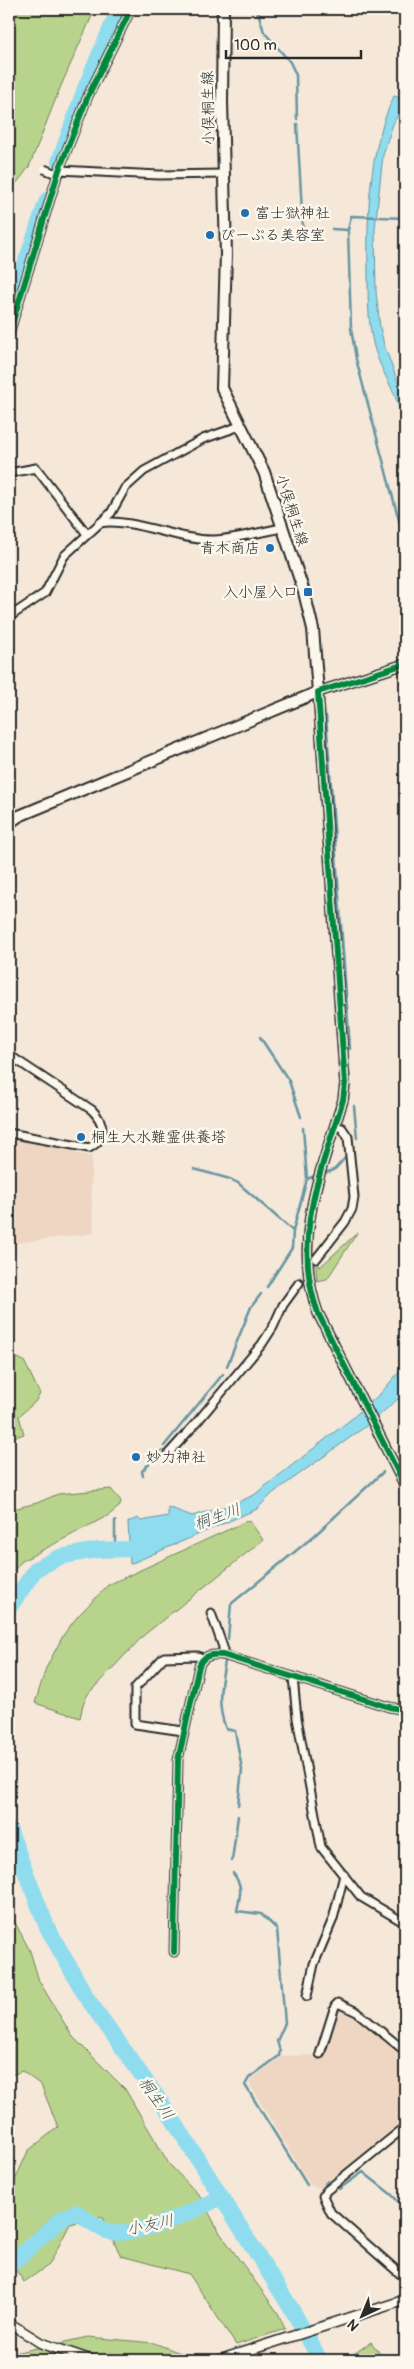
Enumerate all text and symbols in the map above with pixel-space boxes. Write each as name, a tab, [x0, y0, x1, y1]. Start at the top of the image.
scale bar	[226, 28, 362, 60]
text: 100 m	[234, 36, 277, 55]
street label: 小俣桐生線	[198, 70, 219, 146]
place label: 富士獄神社	[255, 204, 330, 223]
marker: 富士獄神社	[239, 207, 251, 219]
place label: ぴーぷる美容室	[220, 226, 325, 245]
marker: ぴーぷる美容室	[204, 229, 216, 241]
street label: 小俣桐生線	[271, 472, 312, 549]
place label: 青木商店	[200, 539, 260, 558]
marker: 青木商店	[264, 542, 276, 554]
place label: 入小屋入口	[223, 583, 298, 602]
marker: 入小屋入口	[302, 586, 314, 598]
place label: 桐生大水難霊供養塔	[91, 1128, 226, 1147]
marker: 桐生大水難霊供養塔	[75, 1131, 87, 1143]
place label: 妙力神社	[146, 1448, 206, 1467]
marker: 妙力神社	[130, 1451, 142, 1463]
water label: 桐生川	[191, 1499, 243, 1535]
water label: 桐生川	[134, 2073, 178, 2124]
water label: 小友川	[125, 2210, 176, 2240]
north arrow	[336, 2292, 386, 2342]
text: N	[344, 2316, 363, 2334]

